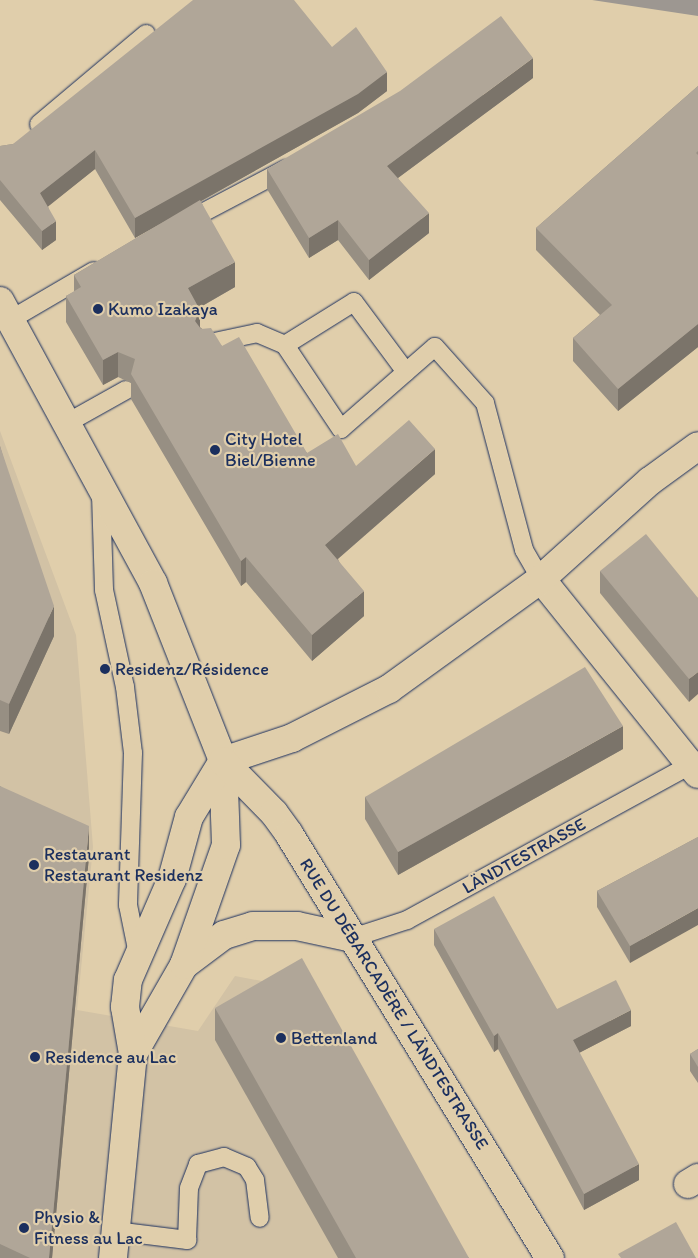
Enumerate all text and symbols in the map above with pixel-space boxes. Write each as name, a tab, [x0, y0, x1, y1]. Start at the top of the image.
place label: Kumo Izakaya	[108, 298, 218, 320]
marker: Kumo Izakaya	[92, 303, 104, 315]
place label: City Hotel Biel/Bienne	[225, 429, 316, 472]
marker: City Hotel Biel/Bienne	[209, 444, 221, 456]
place label: Residenz/Résidence	[115, 658, 269, 680]
marker: Residenz/Résidence	[99, 663, 111, 675]
street label: LÄNDTESTRASSE	[459, 813, 589, 899]
place label: Restaurant Restaurant Residenz	[44, 844, 203, 886]
street label: RUE DU DÉBARCADÈRE / LÄNDTESTRASSE	[295, 854, 493, 1154]
marker: Restaurant Restaurant Residenz	[28, 859, 40, 871]
place label: Bettenland	[291, 1027, 377, 1049]
marker: Bettenland	[275, 1032, 287, 1044]
place label: Residence au Lac	[45, 1046, 177, 1068]
marker: Residence au Lac	[29, 1051, 41, 1063]
place label: Physio & Fitness au Lac	[34, 1207, 143, 1250]
marker: Physio & Fitness au Lac	[18, 1222, 30, 1234]

